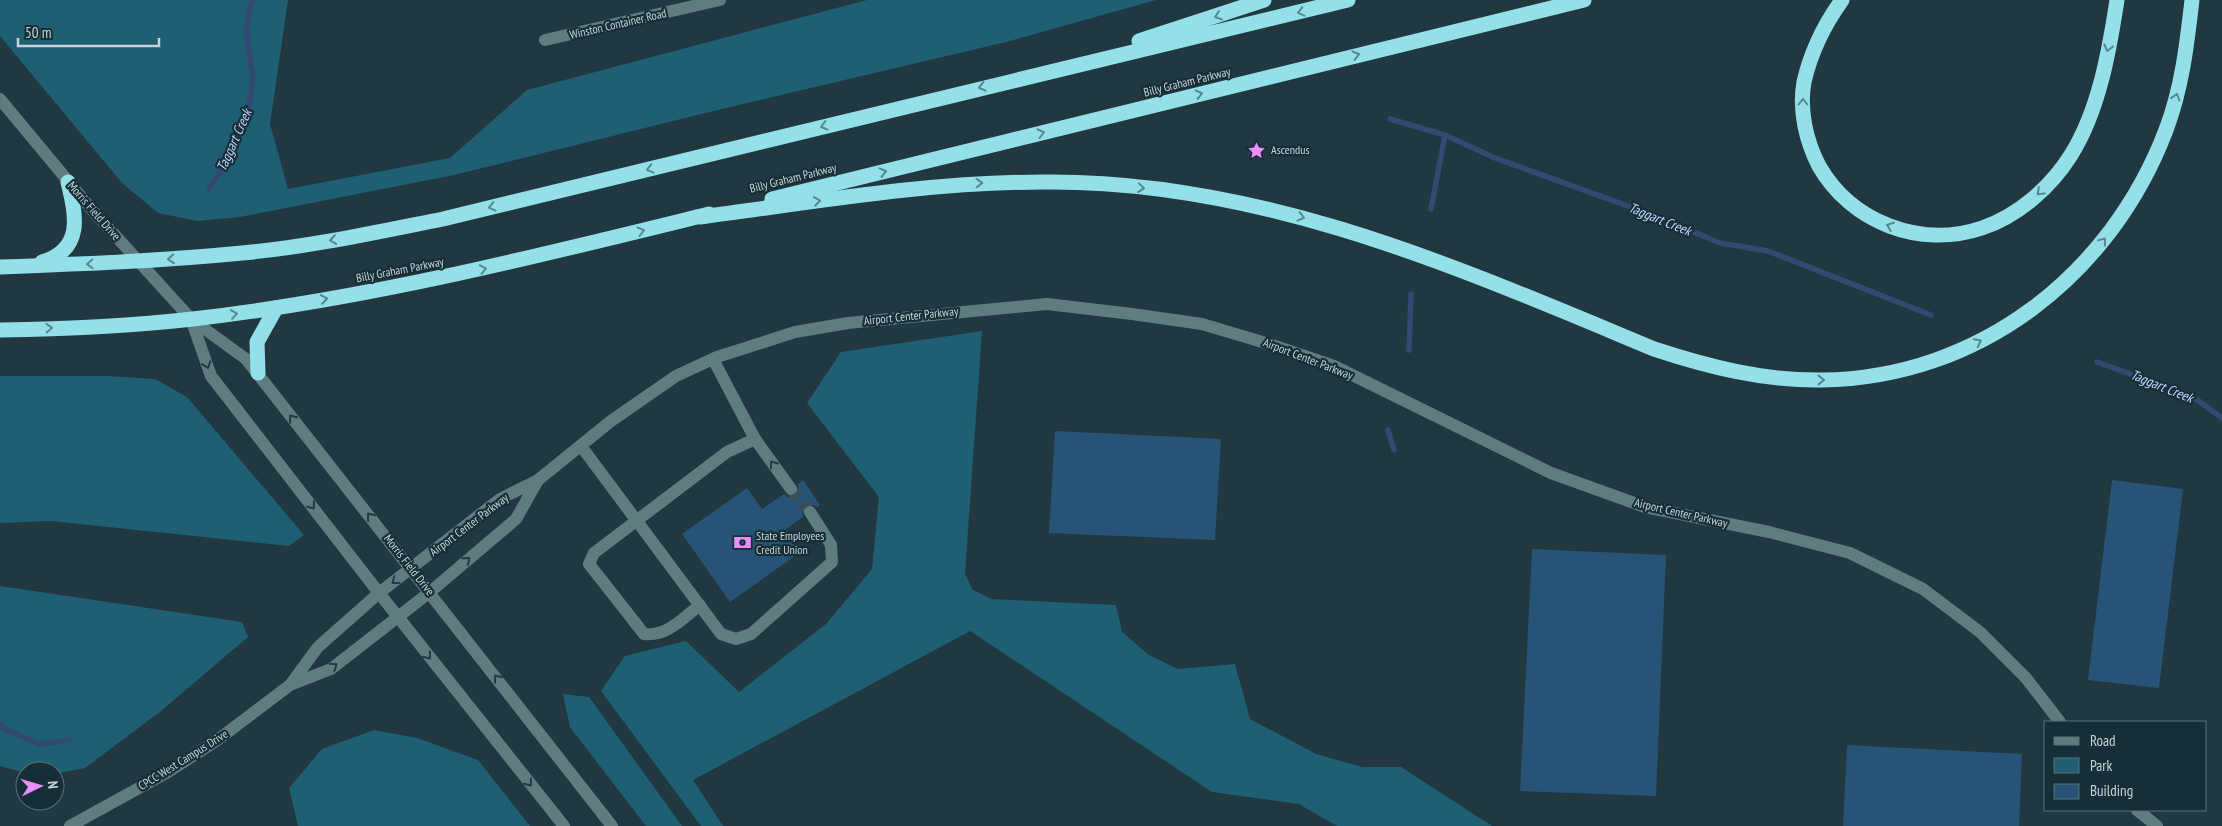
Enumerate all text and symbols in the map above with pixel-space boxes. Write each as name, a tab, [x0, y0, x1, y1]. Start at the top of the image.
street label: Winston Container Road	[568, 5, 668, 42]
one-way arrow	[1297, 6, 1306, 17]
one-way arrow	[1214, 10, 1222, 20]
scale bar	[18, 15, 159, 47]
text: 50 m	[25, 23, 51, 42]
one-way arrow	[2103, 43, 2114, 52]
one-way arrow	[1352, 50, 1361, 61]
street label: Billy Graham Parkway	[1142, 63, 1232, 100]
one-way arrow	[978, 82, 986, 92]
one-way arrow	[1194, 89, 1203, 100]
one-way arrow	[2171, 94, 2181, 102]
one-way arrow	[1798, 98, 1808, 106]
water label: Taggart Creek	[212, 105, 256, 174]
one-way arrow	[819, 120, 828, 131]
one-way arrow	[1036, 128, 1045, 139]
place icon: Ascendus	[1247, 140, 1267, 160]
place label: Ascendus	[1271, 142, 1309, 157]
street label: Billy Graham Parkway	[748, 159, 838, 196]
one-way arrow	[645, 163, 654, 174]
one-way arrow	[878, 167, 886, 177]
street label: Morris Field Drive	[65, 178, 124, 243]
one-way arrow	[975, 178, 983, 189]
one-way arrow	[1137, 182, 1145, 192]
one-way arrow	[2037, 186, 2046, 195]
one-way arrow	[814, 196, 822, 207]
water label: Taggart Creek	[1626, 198, 1696, 240]
one-way arrow	[487, 201, 496, 212]
one-way arrow	[1296, 211, 1304, 221]
one-way arrow	[1886, 222, 1895, 232]
one-way arrow	[637, 226, 646, 237]
one-way arrow	[328, 234, 336, 245]
one-way arrow	[2098, 238, 2106, 247]
one-way arrow	[167, 253, 175, 264]
street label: Billy Graham Parkway	[355, 254, 446, 285]
one-way arrow	[85, 259, 93, 270]
one-way arrow	[479, 264, 488, 275]
one-way arrow	[319, 295, 328, 305]
street label: Airport Center Parkway	[863, 303, 959, 328]
one-way arrow	[229, 309, 238, 319]
one-way arrow	[45, 323, 53, 334]
street label: Airport Center Parkway	[1261, 335, 1356, 383]
one-way arrow	[1973, 338, 1982, 348]
one-way arrow	[202, 361, 212, 369]
water label: Taggart Creek	[2128, 365, 2198, 407]
one-way arrow	[1818, 375, 1826, 385]
one-way arrow	[289, 414, 298, 423]
one-way arrow	[770, 460, 779, 470]
street label: Airport Center Parkway	[426, 490, 512, 559]
street label: Airport Center Parkway	[1633, 495, 1730, 531]
one-way arrow	[306, 500, 314, 509]
one-way arrow	[368, 513, 376, 522]
place label: State Employees Credit Union	[756, 528, 824, 557]
street label: Morris Field Drive	[381, 531, 438, 598]
bank icon: State Employees Credit Union	[732, 533, 752, 553]
one-way arrow	[461, 557, 470, 566]
one-way arrow	[392, 575, 401, 583]
one-way arrow	[423, 650, 431, 659]
one-way arrow	[329, 662, 338, 672]
one-way arrow	[494, 674, 503, 684]
legend	[2044, 721, 2207, 811]
street label: CPCC West Campus Drive	[135, 726, 230, 793]
text: Road	[2090, 731, 2116, 750]
text: Park	[2090, 756, 2112, 775]
north arrow	[15, 761, 65, 811]
one-way arrow	[524, 777, 532, 786]
text: N	[44, 780, 62, 789]
text: Building	[2090, 781, 2133, 800]

